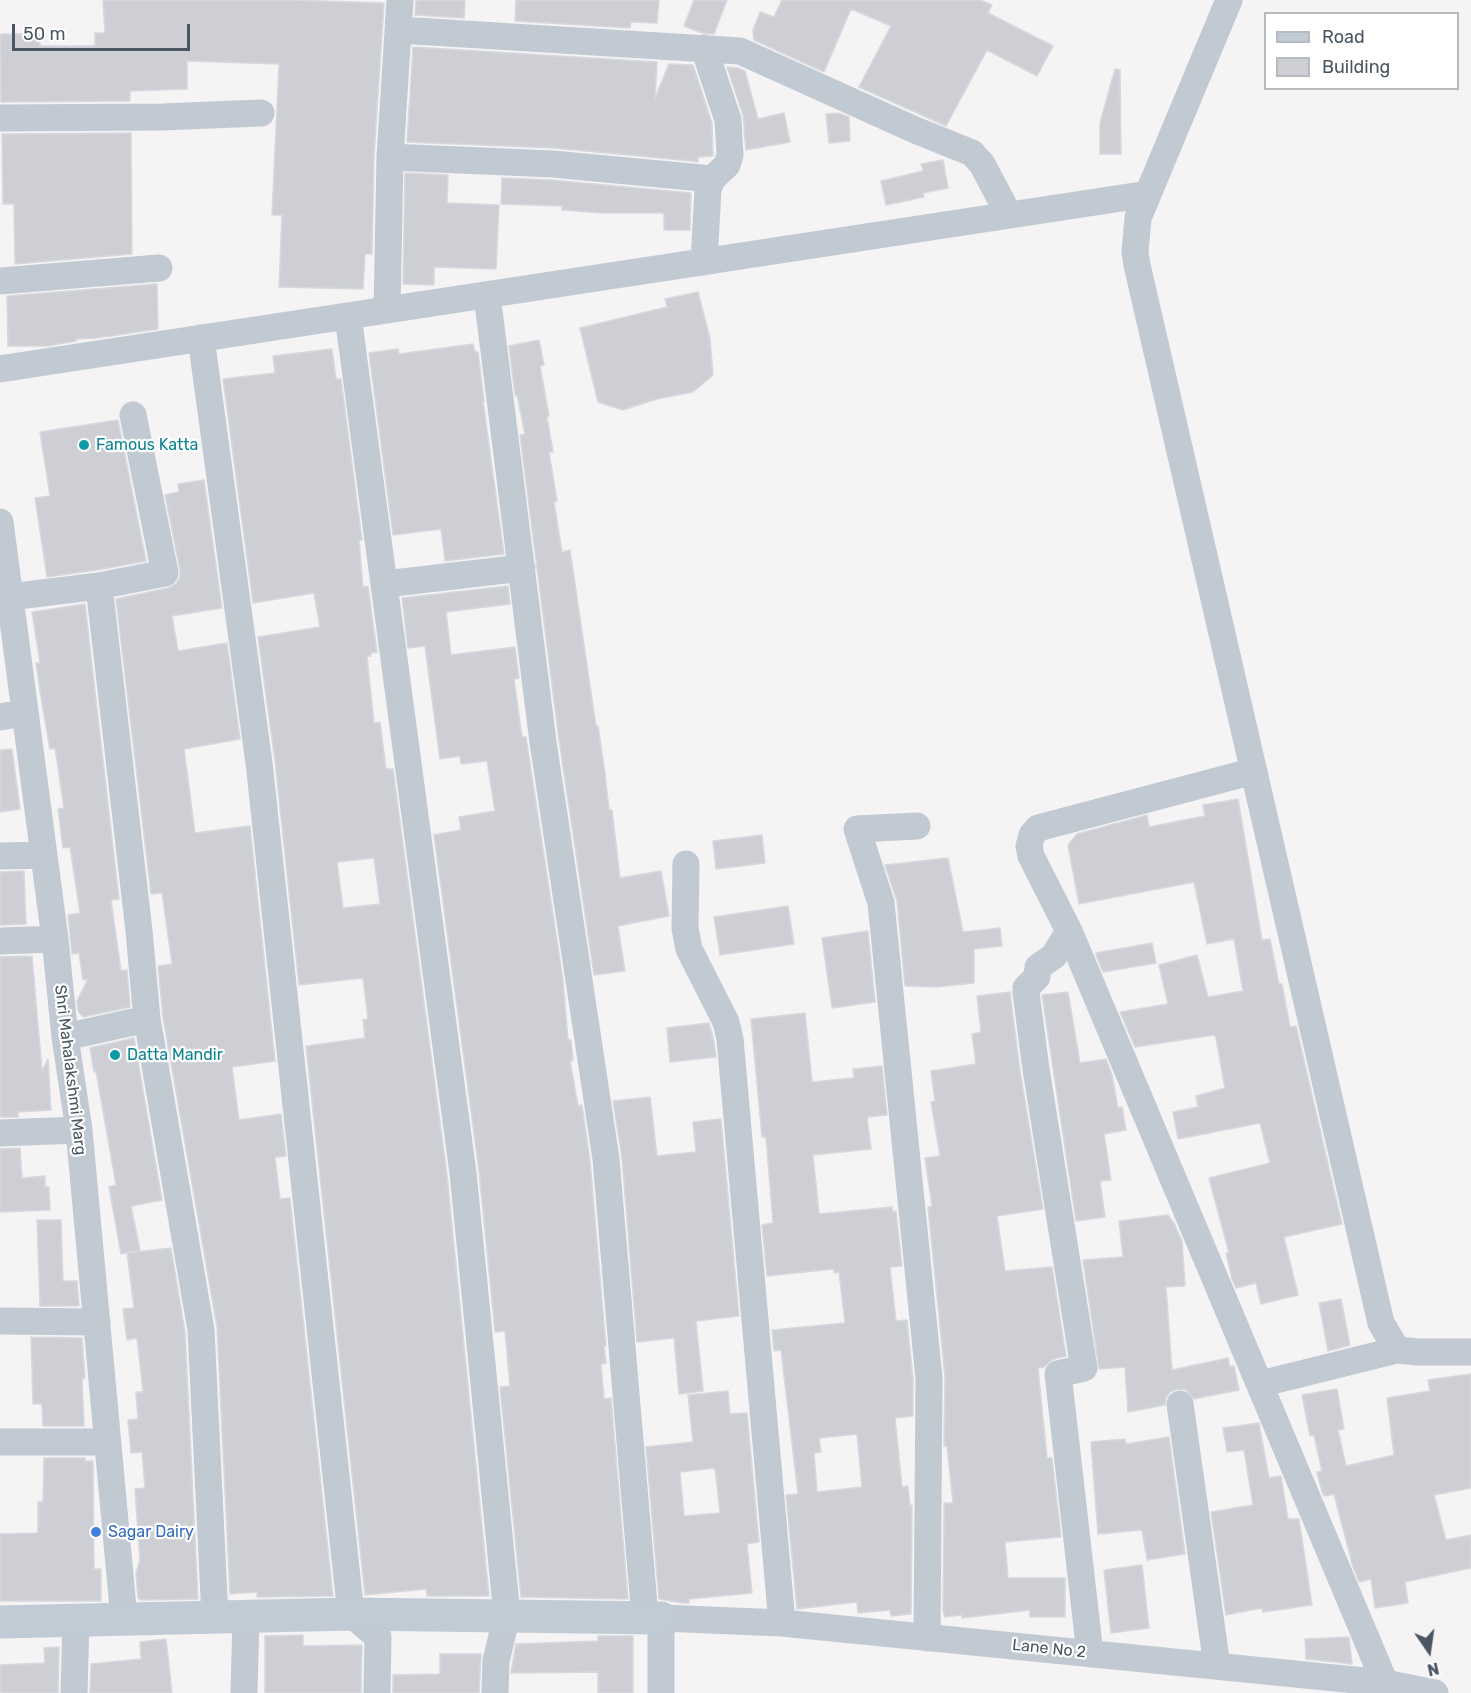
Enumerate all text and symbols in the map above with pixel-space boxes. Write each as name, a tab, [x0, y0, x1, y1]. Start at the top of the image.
scale bar	[15, 12, 194, 50]
legend	[1264, 12, 1459, 90]
text: 50 m	[23, 23, 66, 45]
text: Road	[1322, 26, 1365, 48]
text: Building	[1322, 56, 1390, 78]
place label: Famous Katta	[96, 435, 198, 455]
marker: Famous Katta	[77, 438, 91, 452]
street label: Shri Mahalakshmi Marg	[50, 984, 90, 1156]
place label: Datta Mandir	[127, 1045, 223, 1065]
marker: Datta Mandir	[108, 1048, 122, 1062]
place label: Sagar Dairy	[108, 1522, 194, 1542]
marker: Sagar Dairy	[89, 1525, 103, 1539]
north arrow	[1399, 1621, 1459, 1681]
street label: Lane No 2	[1011, 1636, 1087, 1662]
text: N	[1425, 1658, 1441, 1680]

